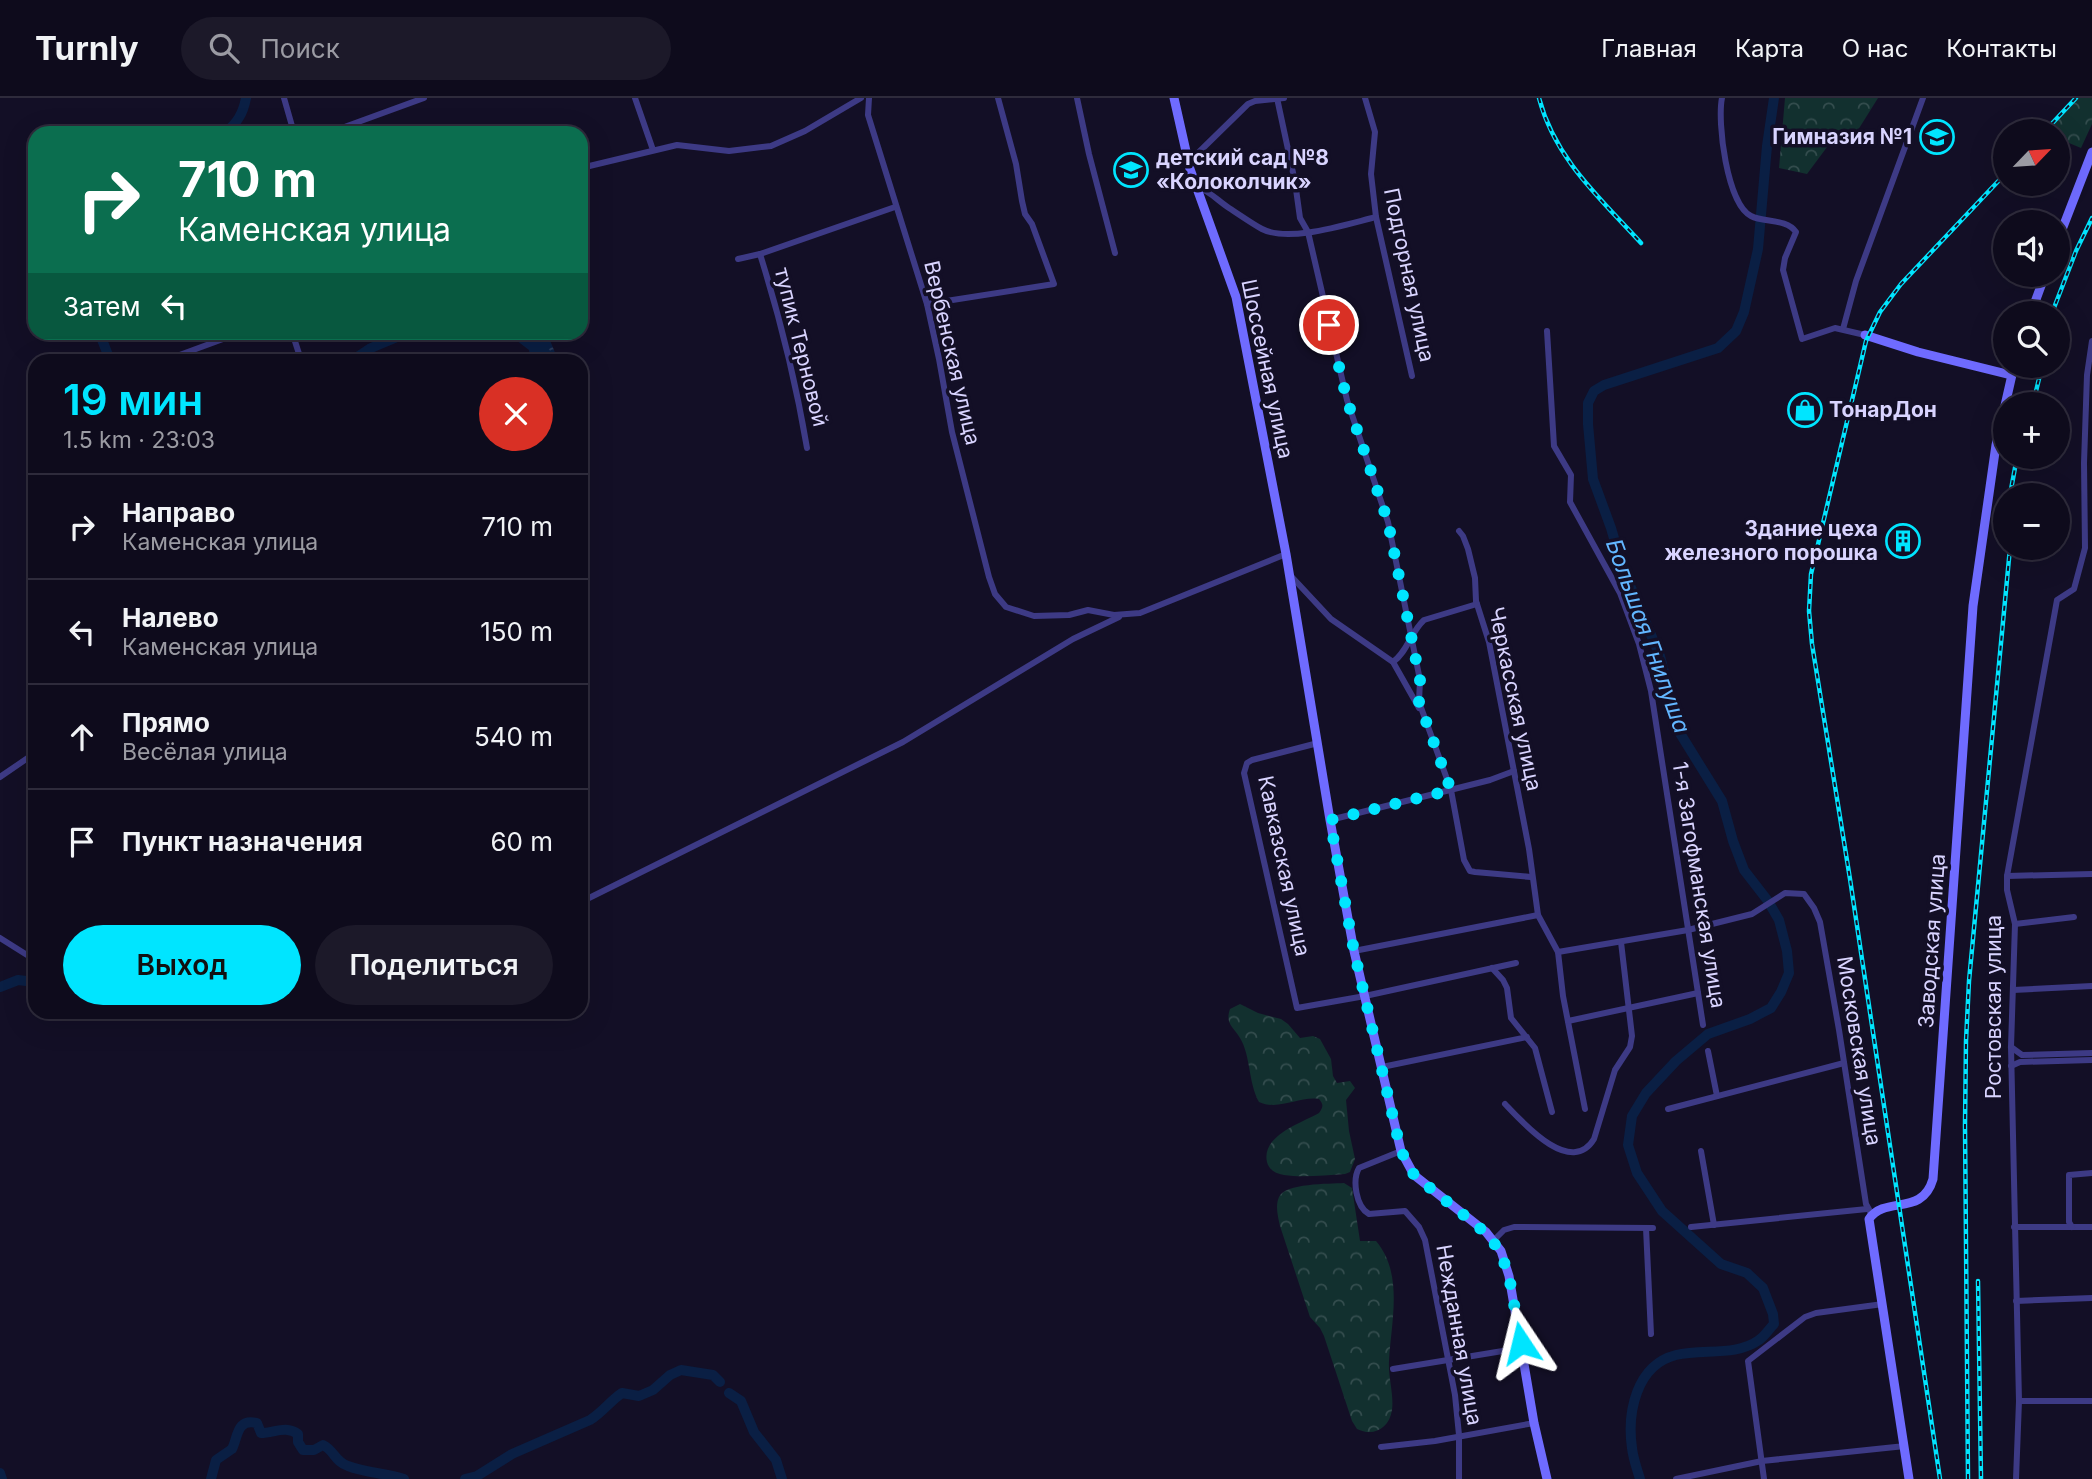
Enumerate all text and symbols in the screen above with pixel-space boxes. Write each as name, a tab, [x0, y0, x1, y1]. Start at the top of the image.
search box	[181, 17, 671, 80]
text: Turnly	[35, 28, 139, 68]
icon: search	[205, 29, 243, 67]
text: Поиск	[261, 33, 340, 64]
text: Главная	[1601, 34, 1697, 63]
text: Карта	[1735, 34, 1804, 63]
text: О нас	[1842, 34, 1908, 63]
text: Контакты	[1946, 34, 2057, 63]
school or university icon: Гимназия №1	[1918, 118, 1956, 156]
north arrow	[1993, 119, 2070, 196]
map controls	[1993, 119, 2070, 560]
place label: Гимназия №1	[1772, 124, 1912, 149]
place label: детский сад №8 «Колоколчик»	[1156, 145, 1329, 194]
text: 710 m	[178, 150, 317, 209]
school or university icon: детский сад №8 «Колоколчик»	[1112, 151, 1150, 189]
icon: right	[63, 154, 154, 245]
street label: Подгорная улица	[1379, 186, 1440, 364]
text: Каменская улица	[178, 210, 451, 249]
button: sound	[1993, 210, 2070, 287]
street label: Вербенская улица	[919, 258, 986, 447]
street label: тупик Терновой	[770, 265, 833, 429]
street label: Шоссейная улица	[1236, 277, 1299, 461]
icon: left	[155, 287, 193, 325]
text: Затем	[63, 291, 141, 322]
pin	[1299, 295, 1359, 355]
button: search	[1993, 301, 2070, 378]
icon: arrive	[1310, 306, 1348, 344]
text: 19 мин	[63, 374, 203, 425]
button: close	[479, 377, 553, 451]
shop icon: ТонарДон	[1786, 391, 1824, 429]
button: +	[1993, 392, 2070, 469]
place label: ТонарДон	[1829, 397, 1937, 422]
text: 1.5 km · 23:03	[63, 426, 215, 454]
button: −	[1993, 483, 2070, 560]
text: Направо	[122, 497, 235, 528]
icon: right	[63, 508, 101, 546]
text: 710 m	[481, 511, 553, 542]
place label: Здание цеха железного порошка	[1665, 516, 1878, 565]
building icon: Здание цеха железного порошка	[1884, 522, 1922, 560]
text: Каменская улица	[122, 528, 318, 556]
water label: Большая Гнилуша	[1600, 535, 1696, 737]
text: Налево	[122, 602, 219, 633]
street label: Черкасская улица	[1484, 605, 1547, 793]
icon: left	[63, 613, 101, 651]
text: 150 m	[480, 616, 553, 647]
text: Каменская улица	[122, 633, 318, 661]
text: Прямо	[122, 707, 210, 738]
icon: ahead	[63, 718, 101, 756]
text: 540 m	[474, 721, 553, 752]
text: Весёлая улица	[122, 738, 288, 766]
street label: 1-я Загофманская улица	[1668, 760, 1731, 1010]
street label: Кавказская улица	[1253, 773, 1316, 958]
icon: arrive	[63, 823, 101, 861]
text: Пункт назначения	[122, 826, 363, 857]
text: 60 m	[490, 826, 553, 857]
street label: Заводская улица	[1913, 853, 1950, 1029]
street label: Ростовская улица	[1981, 915, 2006, 1099]
button: Выход	[63, 925, 301, 1005]
button: Поделиться	[315, 925, 553, 1005]
street label: Московская улица	[1832, 954, 1887, 1147]
street label: Нежданная улица	[1431, 1243, 1488, 1427]
position arrow	[1484, 1306, 1558, 1380]

